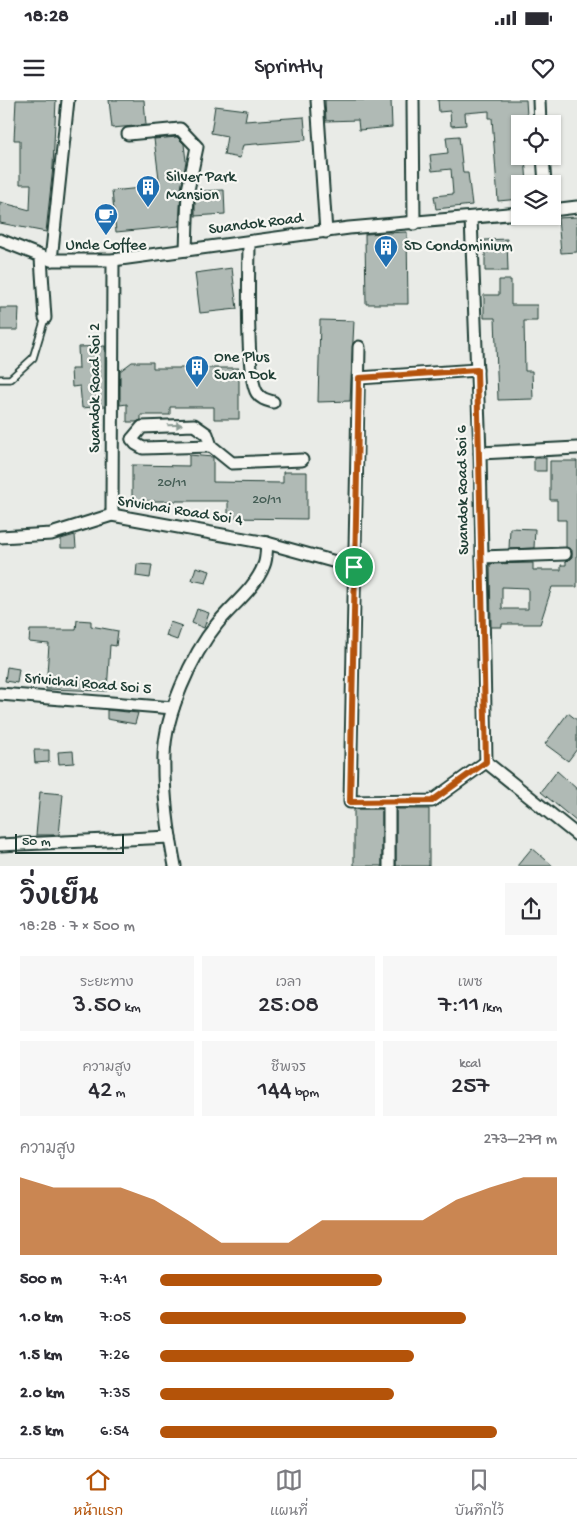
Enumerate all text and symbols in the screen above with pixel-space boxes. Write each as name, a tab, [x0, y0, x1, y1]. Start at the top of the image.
text: 18:28	[25, 6, 69, 29]
icon: menu	[20, 54, 48, 82]
icon: heart	[529, 54, 557, 82]
text: Sprintly	[254, 55, 323, 81]
map controls	[511, 115, 561, 225]
button: locate	[511, 115, 561, 165]
place label: Silver Park Mansion	[166, 169, 238, 206]
building icon: Silver Park Mansion	[135, 174, 161, 208]
button: layers	[511, 175, 561, 225]
cafe icon: Uncle Coffee	[93, 202, 119, 236]
street label: Suandok Road	[208, 210, 306, 240]
building icon: SD Condominium	[373, 234, 399, 268]
place label: Uncle Coffee	[65, 237, 147, 256]
place label: SD Condominium	[404, 238, 513, 257]
street label: Suandok Road Soi 2	[87, 323, 106, 453]
place label: One Plus Suan Dok	[214, 349, 277, 386]
building icon: One Plus Suan Dok	[184, 354, 210, 388]
one-way arrow	[167, 421, 183, 429]
street label: Suandok Road Soi 6	[453, 424, 475, 555]
house number: 20/11	[157, 475, 187, 492]
house number: 20/11	[252, 492, 282, 509]
street label: Srivichai Road Soi 4	[116, 493, 244, 531]
pin	[333, 546, 375, 588]
icon: arrive	[340, 553, 368, 581]
street label: Srivichai Road Soi 5	[24, 670, 152, 700]
scale bar	[15, 831, 124, 854]
text: 50 m	[22, 834, 51, 851]
text: วิ่งเย็น	[20, 882, 98, 915]
button: share	[505, 883, 557, 935]
text: 18:28 · 7 × 500 m	[20, 918, 135, 937]
text: ระยะทาง	[80, 975, 134, 992]
text: เวลา	[276, 975, 301, 992]
text: เพซ	[458, 975, 483, 992]
text: 3.50	[73, 992, 121, 1021]
text: 25:08	[258, 992, 319, 1021]
text: 7:11	[438, 992, 479, 1021]
text: km	[121, 1000, 141, 1017]
text: /km	[479, 1000, 502, 1017]
text: kcal	[459, 1056, 481, 1073]
text: ความสูง	[83, 1060, 131, 1077]
text: ชีพจร	[271, 1060, 306, 1077]
text: 257	[451, 1073, 489, 1102]
text: 42	[88, 1077, 112, 1106]
text: 144	[258, 1077, 292, 1106]
text: m	[112, 1085, 126, 1102]
text: bpm	[292, 1085, 319, 1102]
text: 273–279 m	[483, 1131, 557, 1150]
text: ความสูง	[20, 1141, 75, 1160]
text: 500 m	[20, 1271, 62, 1290]
text: 7:41	[100, 1271, 127, 1290]
text: 1.0 km	[20, 1309, 63, 1328]
text: 7:05	[100, 1309, 131, 1328]
text: 1.5 km	[20, 1347, 62, 1366]
text: 7:26	[100, 1347, 129, 1366]
text: 2.0 km	[20, 1385, 64, 1404]
text: 7:35	[100, 1385, 130, 1404]
text: 2.5 km	[20, 1423, 64, 1442]
text: 6:54	[100, 1423, 129, 1442]
tab: หน้าแรก	[73, 1466, 123, 1521]
tab: แผนที่	[270, 1466, 308, 1521]
tab: บันทึกไว้	[454, 1466, 504, 1521]

